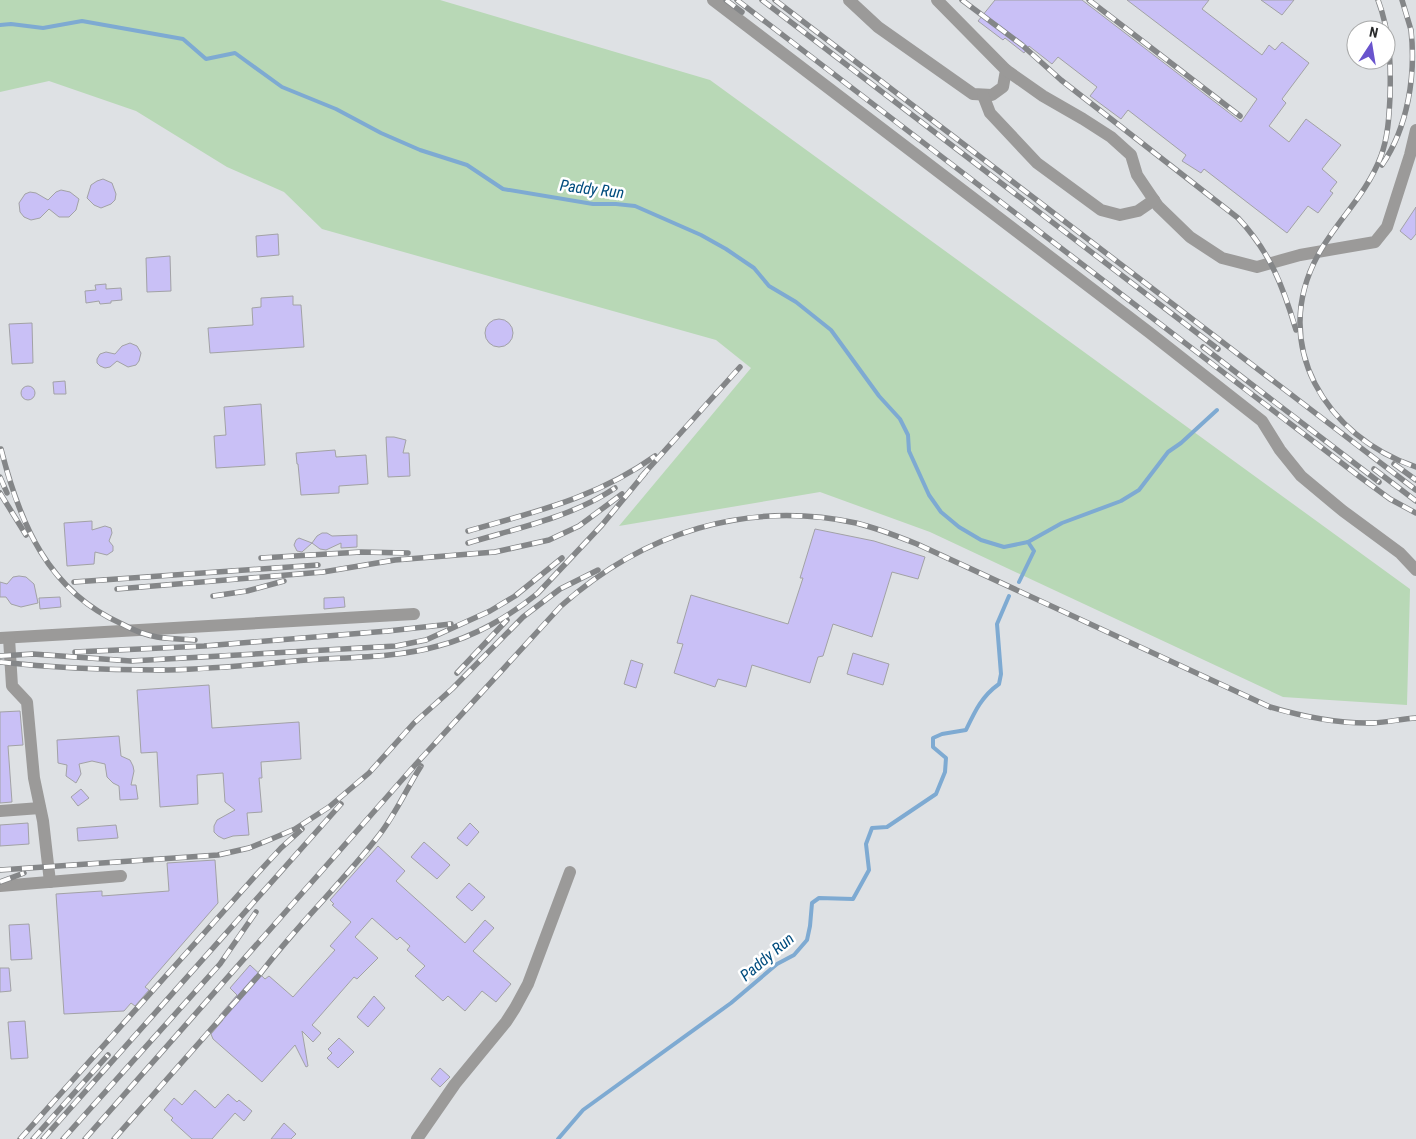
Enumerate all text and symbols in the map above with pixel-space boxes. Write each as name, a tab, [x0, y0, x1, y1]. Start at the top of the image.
north arrow	[1346, 20, 1396, 70]
text: N	[1368, 24, 1380, 41]
water label: Paddy Run	[559, 176, 625, 202]
water label: Paddy Run	[736, 929, 798, 985]

